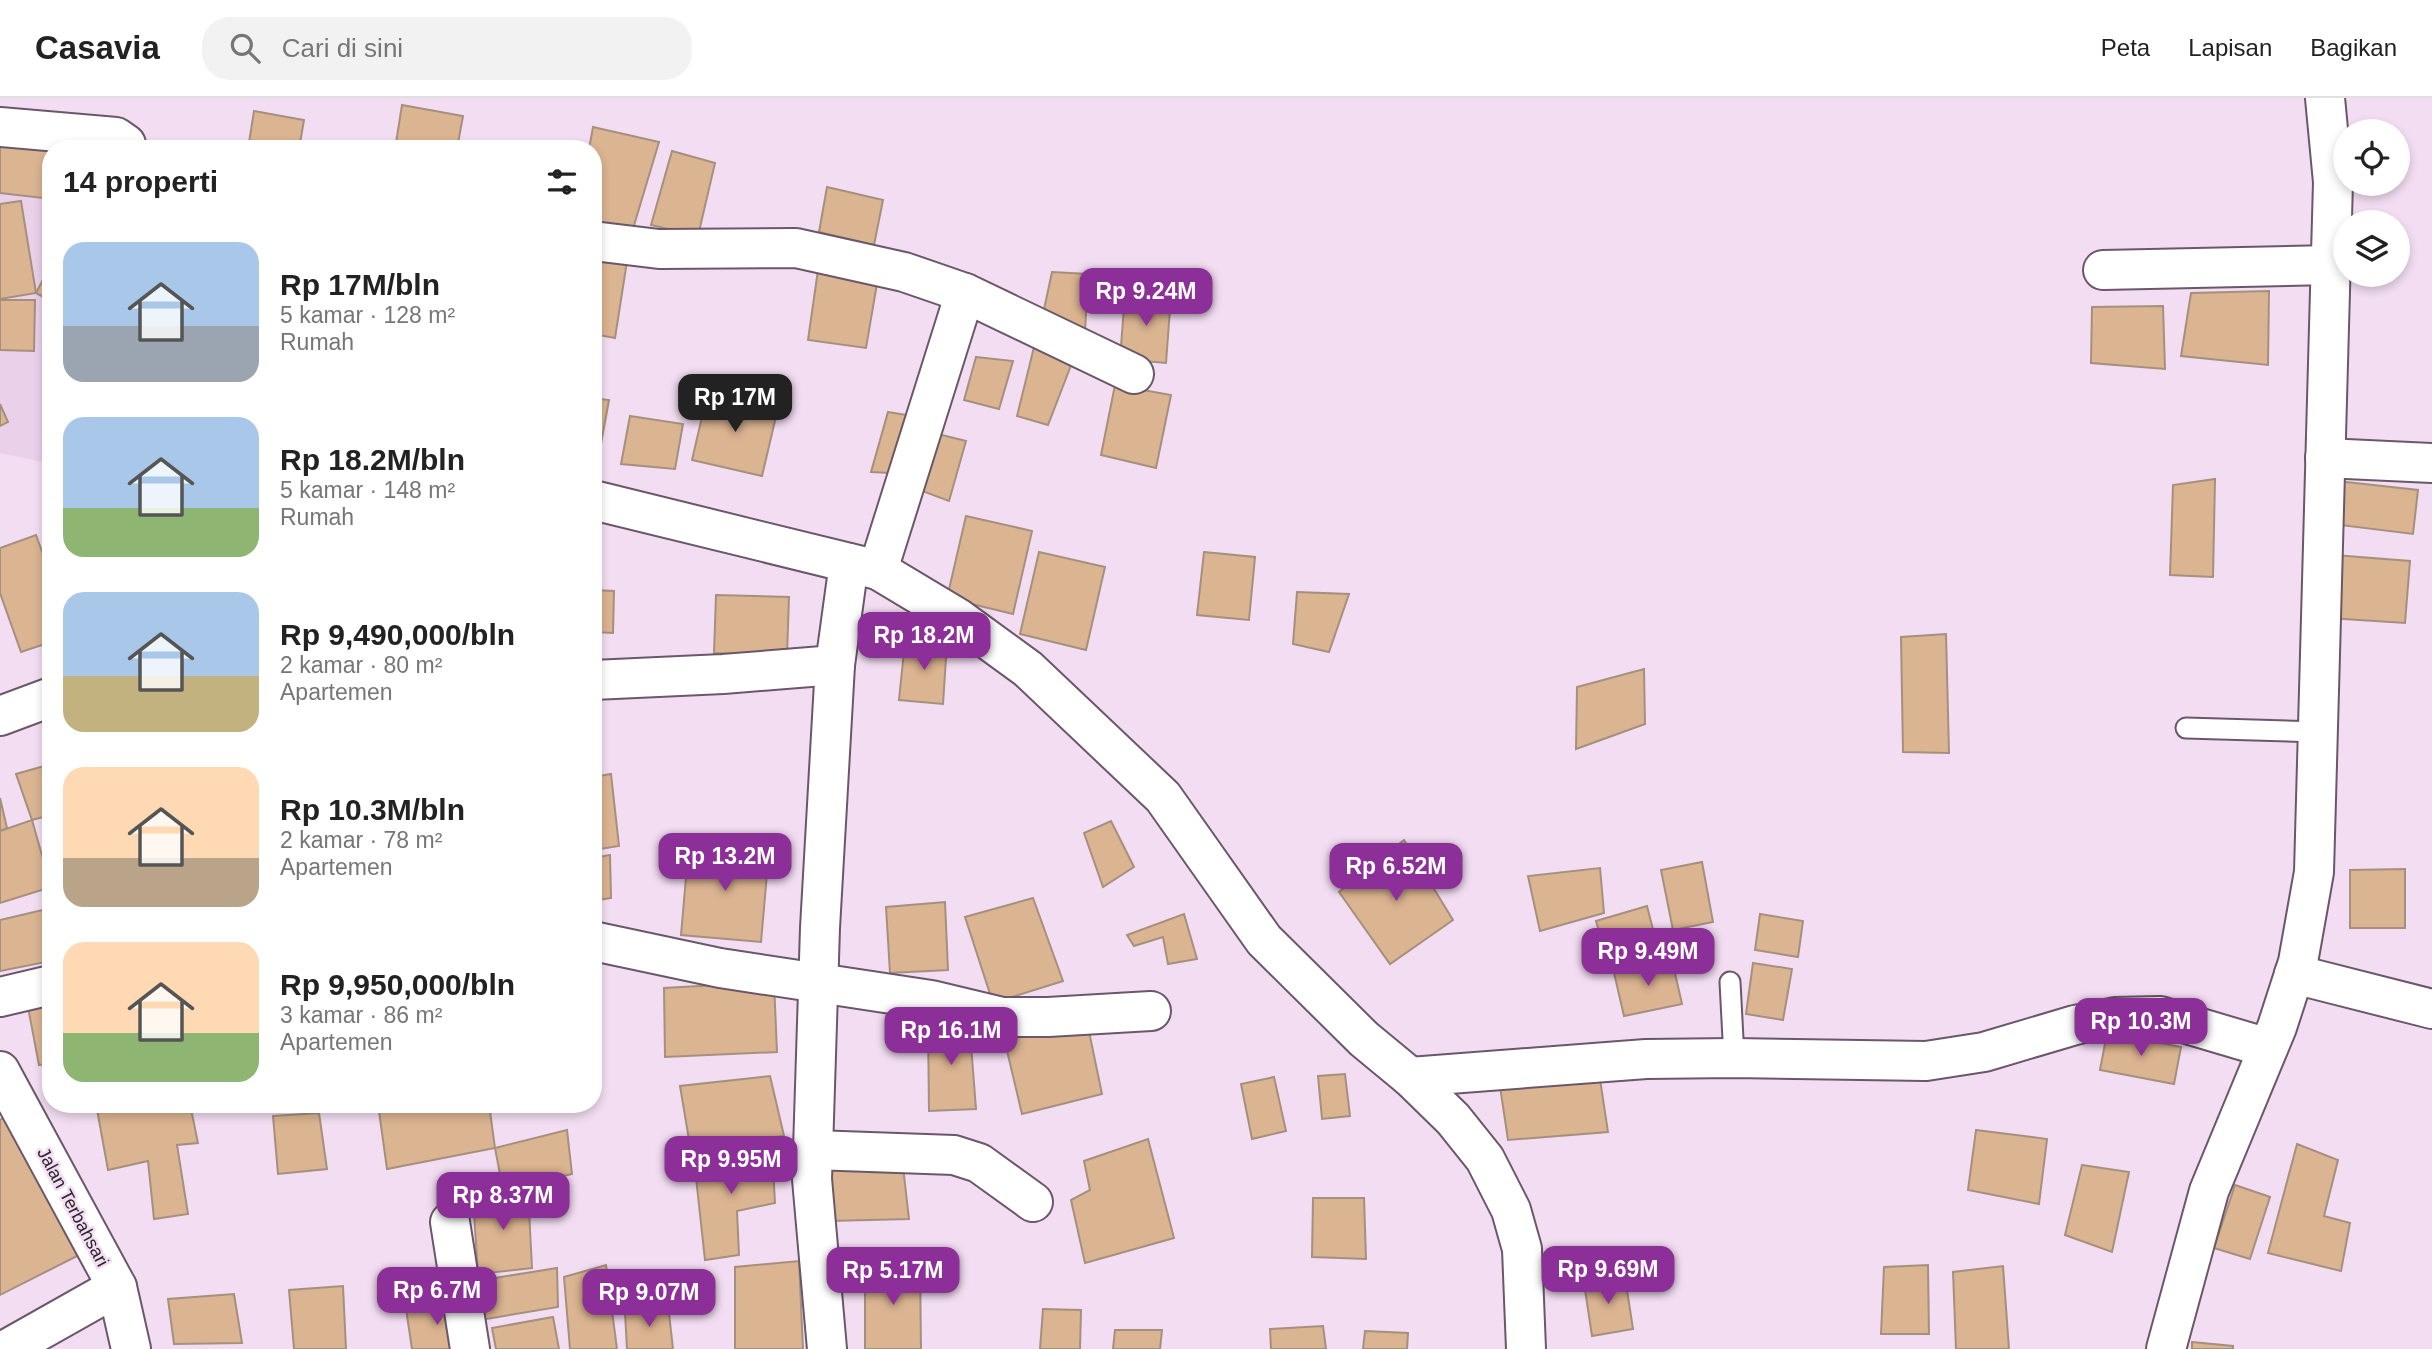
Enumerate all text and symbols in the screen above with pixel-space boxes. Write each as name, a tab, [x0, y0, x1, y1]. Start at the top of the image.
search box	[202, 17, 692, 80]
text: Casavia	[35, 29, 160, 66]
icon: search	[226, 29, 264, 67]
text: Cari di sini	[282, 33, 403, 63]
text: Peta	[2101, 34, 2150, 61]
text: Lapisan	[2188, 34, 2272, 61]
text: Bagikan	[2310, 34, 2397, 61]
map controls	[2333, 119, 2410, 287]
button: locate	[2333, 119, 2410, 196]
icon: filters	[543, 163, 581, 201]
text: 14 properti	[63, 165, 218, 198]
button: layers	[2333, 210, 2410, 287]
text: Rp 17M/bln	[280, 268, 440, 301]
pin: Rp 9.24M	[1074, 268, 1218, 328]
icon: home	[119, 270, 203, 354]
text: Rp 9.24M	[1096, 278, 1196, 304]
text: 5 kamar · 128 m²	[280, 302, 455, 328]
text: Rumah	[280, 329, 354, 355]
pin: Rp 17M	[678, 374, 792, 434]
text: Rp 17M	[694, 384, 776, 410]
text: Rp 18.2M/bln	[280, 443, 465, 476]
icon: home	[119, 445, 203, 529]
text: 5 kamar · 148 m²	[280, 477, 455, 503]
text: Rumah	[280, 504, 354, 530]
pin: Rp 18.2M	[852, 612, 996, 672]
text: Rp 9,490,000/bln	[280, 618, 515, 651]
icon: home	[119, 620, 203, 704]
text: Rp 18.2M	[874, 622, 974, 648]
text: 2 kamar · 80 m²	[280, 652, 442, 678]
text: Apartemen	[280, 679, 393, 705]
text: Rp 10.3M/bln	[280, 793, 465, 826]
icon: home	[119, 795, 203, 879]
text: 2 kamar · 78 m²	[280, 827, 442, 853]
pin: Rp 13.2M	[653, 834, 797, 893]
text: Rp 13.2M	[675, 843, 775, 869]
pin: Rp 6.52M	[1324, 844, 1468, 903]
text: Rp 6.52M	[1346, 853, 1446, 879]
text: Apartemen	[280, 854, 393, 880]
pin: Rp 9.49M	[1576, 928, 1720, 988]
text: Rp 9.49M	[1598, 938, 1698, 964]
text: Rp 9,950,000/bln	[280, 968, 515, 1001]
icon: home	[119, 970, 203, 1054]
pin: Rp 10.3M	[2069, 998, 2213, 1058]
text: 3 kamar · 86 m²	[280, 1002, 442, 1028]
pin: Rp 16.1M	[879, 1007, 1023, 1067]
text: Rp 10.3M	[2091, 1008, 2191, 1034]
text: Rp 16.1M	[901, 1017, 1001, 1043]
text: Apartemen	[280, 1029, 393, 1055]
pin: Rp 9.95M	[659, 1136, 803, 1196]
street label: Jalan Terbahsari	[33, 1144, 113, 1270]
text: Rp 9.95M	[681, 1146, 781, 1172]
pin: Rp 8.37M	[431, 1172, 575, 1232]
text: Rp 8.37M	[453, 1182, 553, 1208]
pin: Rp 9.69M	[1536, 1246, 1680, 1306]
pin: Rp 5.17M	[821, 1248, 965, 1307]
text: Rp 9.69M	[1558, 1256, 1658, 1282]
text: Rp 5.17M	[843, 1257, 943, 1283]
pin: Rp 6.7M	[372, 1268, 502, 1327]
pin: Rp 9.07M	[577, 1270, 721, 1329]
text: Rp 6.7M	[393, 1277, 481, 1303]
text: Rp 9.07M	[599, 1279, 699, 1305]

